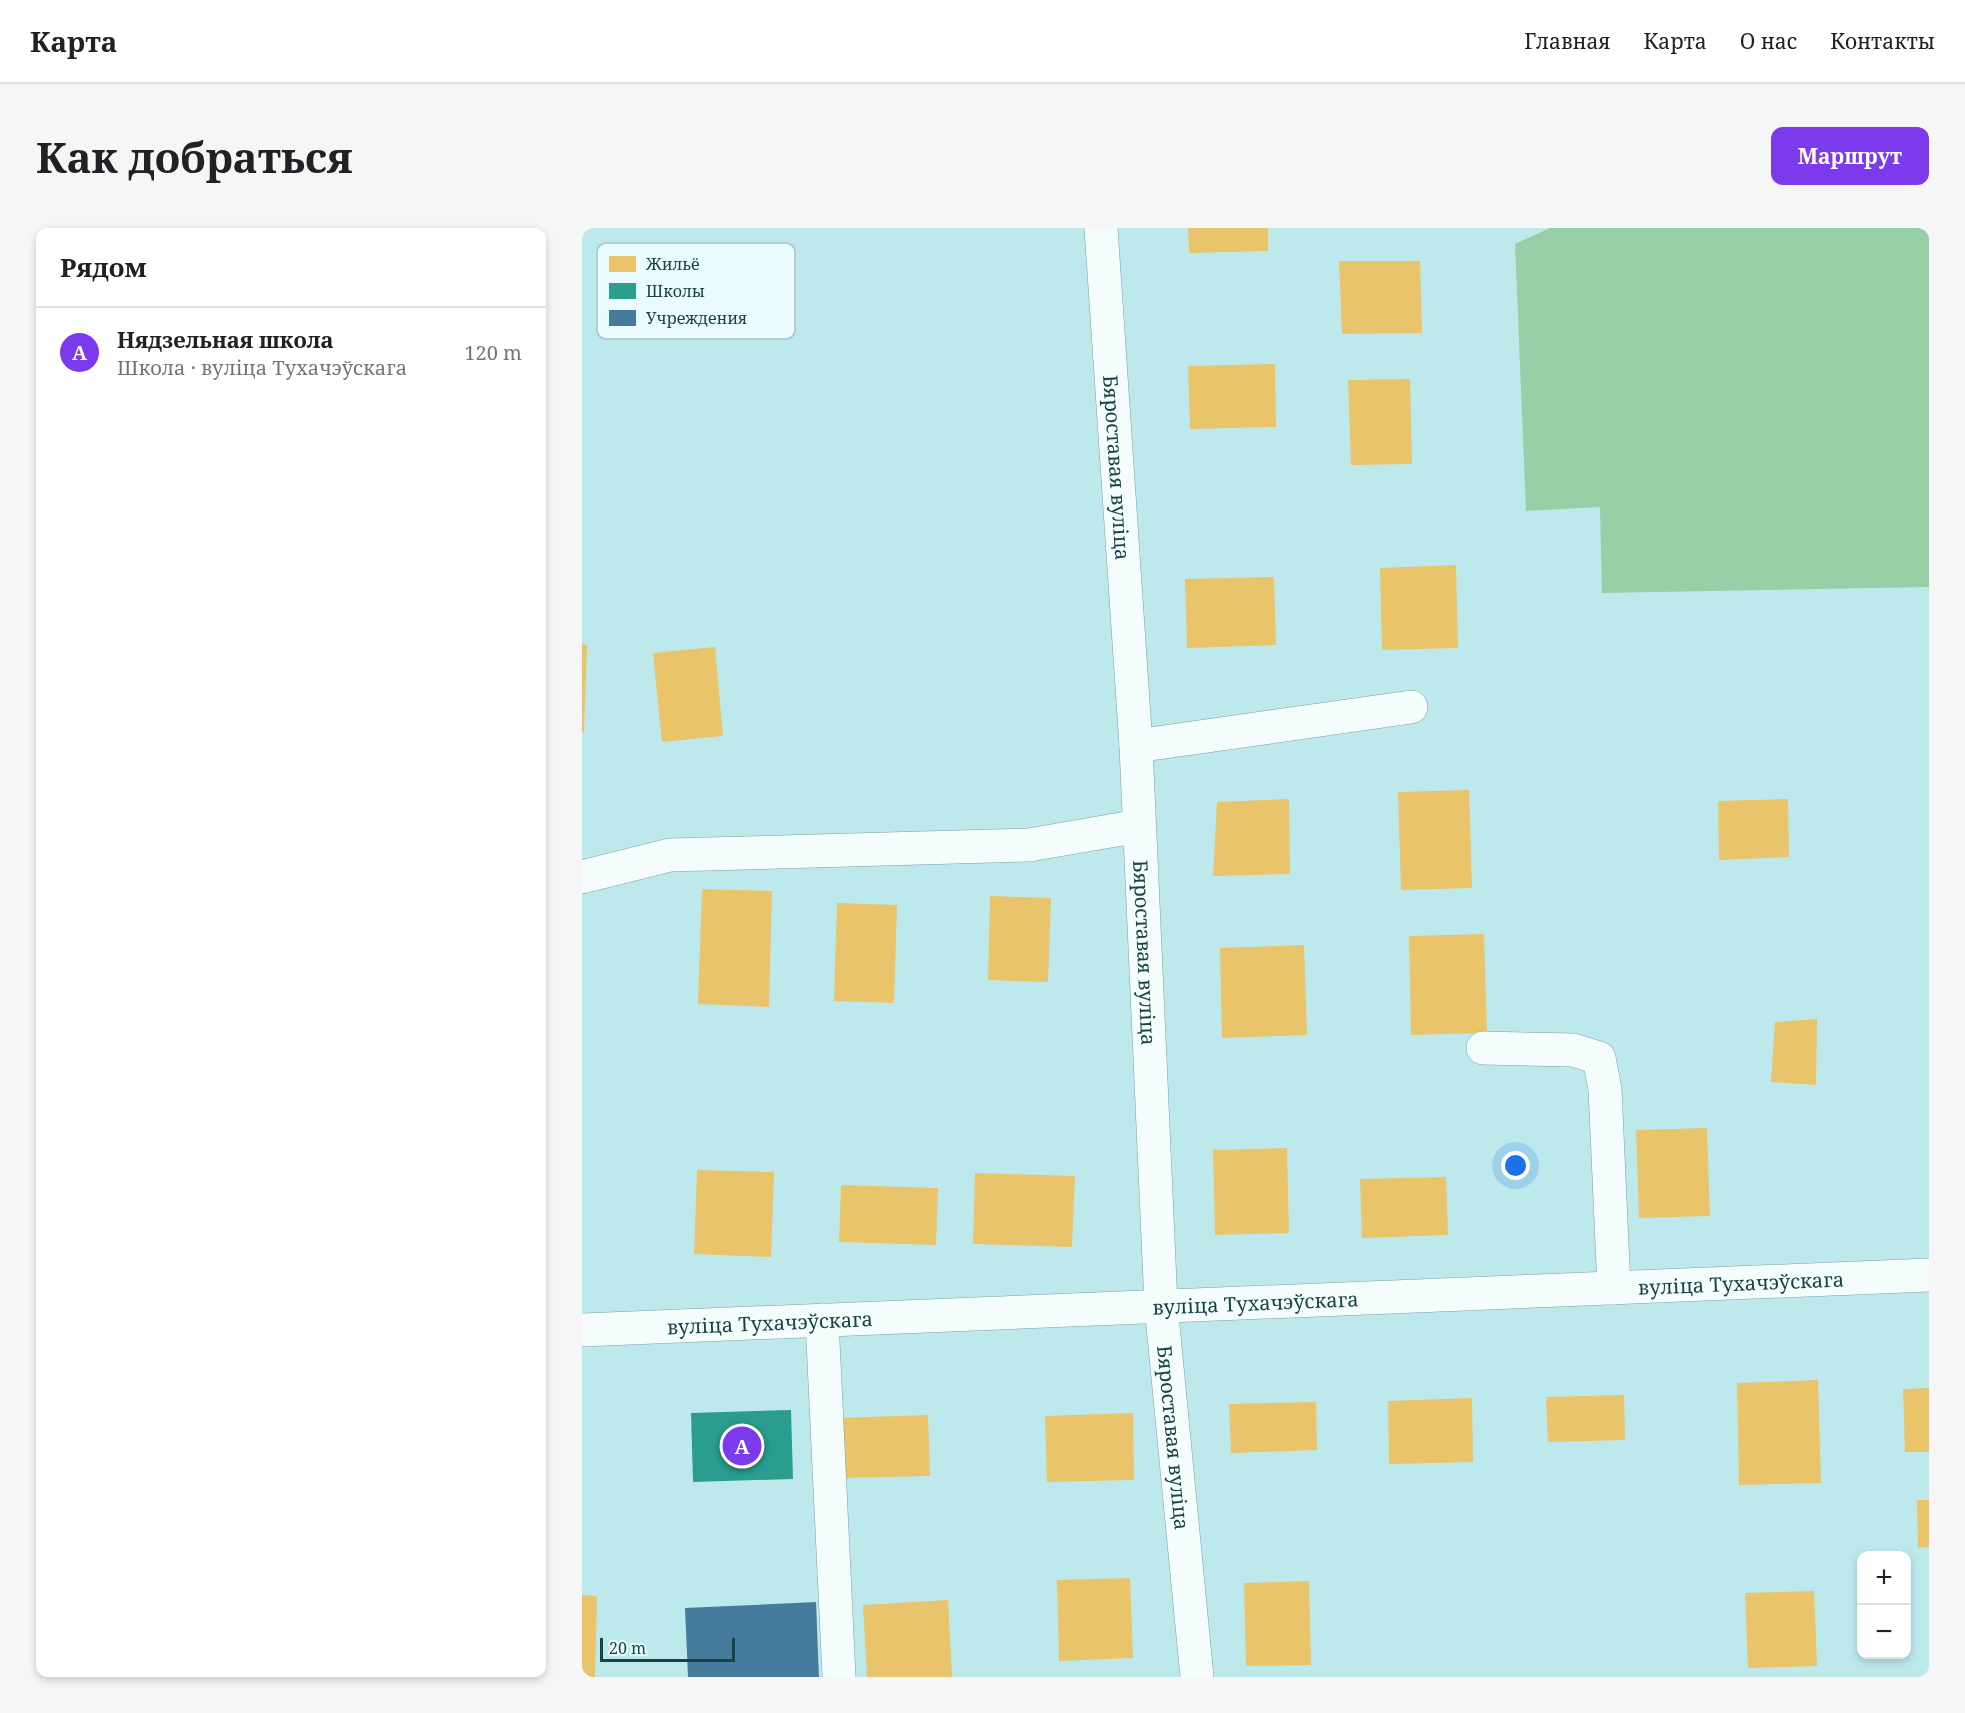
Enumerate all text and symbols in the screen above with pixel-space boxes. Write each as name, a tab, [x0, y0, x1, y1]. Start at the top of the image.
text: Карта	[30, 22, 117, 60]
text: Главная	[1524, 27, 1611, 55]
text: Карта	[1644, 27, 1707, 55]
text: О нас	[1740, 27, 1797, 55]
text: Контакты	[1830, 27, 1935, 55]
button: Маршрут	[1771, 127, 1929, 185]
text: Как добраться	[36, 128, 353, 185]
legend	[597, 243, 795, 339]
text: Рядом	[60, 249, 147, 285]
text: Жильё	[645, 253, 699, 275]
text: Школы	[646, 280, 705, 302]
text: Учреждения	[646, 307, 747, 329]
text: Нядзельная школа	[117, 324, 334, 354]
text: A	[72, 339, 87, 366]
text: 120 m	[464, 339, 522, 366]
text: Школа · вуліца Тухачэўскага	[117, 354, 407, 381]
street label: Бяроставая вуліца	[1097, 374, 1137, 561]
street label: Бяроставая вуліца	[1128, 859, 1163, 1046]
your location	[1501, 1151, 1530, 1180]
street label: вуліца Тухачэўскага	[1637, 1265, 1845, 1300]
street label: вуліца Тухачэўскага	[1152, 1285, 1359, 1320]
street label: вуліца Тухачэўскага	[666, 1305, 873, 1340]
street label: Бяроставая вуліца	[1151, 1344, 1196, 1531]
pin: A	[722, 1424, 762, 1468]
map controls	[1857, 1551, 1911, 1659]
button: +	[1857, 1551, 1911, 1605]
button: −	[1857, 1605, 1911, 1659]
scale bar	[600, 1635, 735, 1662]
text: 20 m	[609, 1637, 646, 1659]

